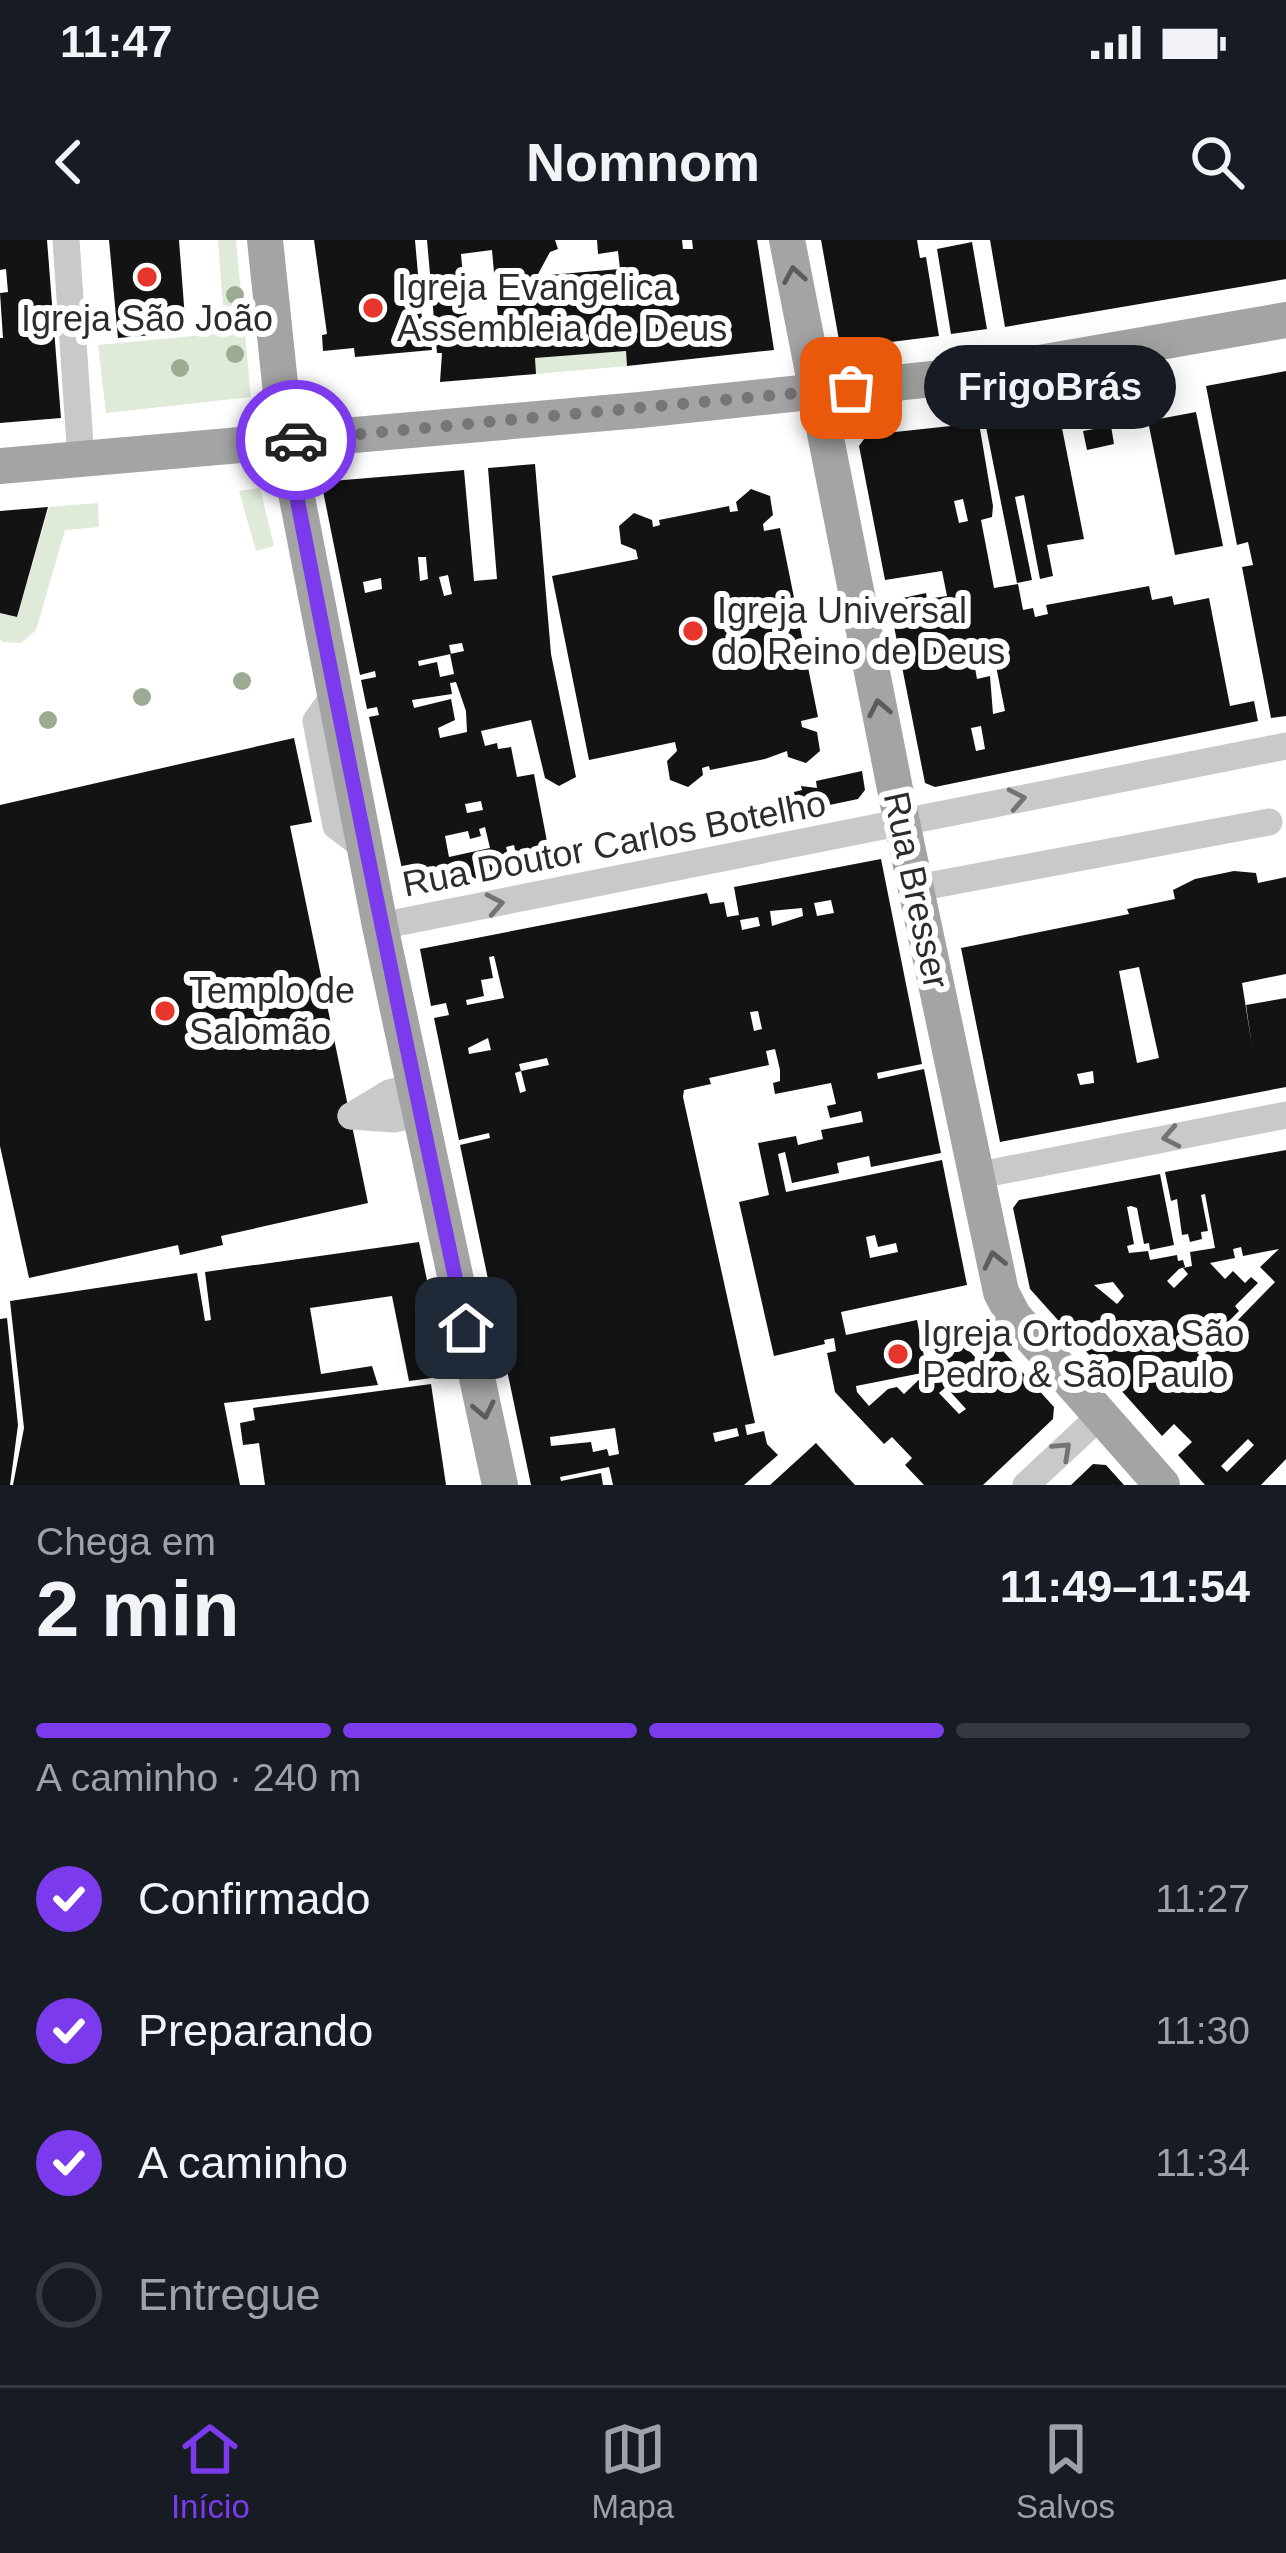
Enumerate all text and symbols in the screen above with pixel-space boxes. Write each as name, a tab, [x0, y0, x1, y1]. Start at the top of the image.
text: 11:47	[60, 16, 173, 67]
icon: back	[36, 129, 102, 195]
icon: search	[1184, 129, 1250, 195]
text: Nomnom	[526, 132, 760, 192]
marker: Igreja São João	[134, 264, 160, 290]
one-way arrow	[782, 265, 807, 285]
place label: Igreja Evangelica Assembleia de Deus	[397, 267, 727, 349]
marker: Igreja Evangelica Assembleia de Deus	[360, 295, 386, 321]
place label: Igreja São João	[21, 298, 273, 339]
pin	[800, 337, 902, 439]
callout: FrigoBrás	[923, 346, 1175, 430]
icon: bag	[818, 355, 884, 421]
text: FrigoBrás	[958, 365, 1142, 408]
courier	[236, 380, 356, 500]
icon: car	[263, 407, 329, 473]
place label: Igreja Universal do Reino de Deus	[717, 590, 1005, 672]
marker: Igreja Universal do Reino de Deus	[680, 618, 706, 644]
one-way arrow	[867, 699, 893, 719]
street label: Rua Doutor Carlos Botelho	[399, 782, 829, 905]
one-way arrow	[1007, 787, 1027, 813]
street label: Rua Bresser	[876, 788, 957, 992]
one-way arrow	[484, 892, 504, 918]
place label: Templo de Salomão	[189, 970, 355, 1052]
marker: Templo de Salomão	[152, 998, 178, 1024]
one-way arrow	[1161, 1123, 1181, 1149]
one-way arrow	[983, 1251, 1008, 1271]
pin	[415, 1277, 517, 1379]
icon: home	[433, 1295, 499, 1361]
place label: Igreja Ortodoxa São Pedro & São Paulo	[922, 1313, 1244, 1395]
marker: Igreja Ortodoxa São Pedro & São Paulo	[885, 1341, 911, 1367]
one-way arrow	[471, 1400, 496, 1420]
one-way arrow	[1049, 1443, 1071, 1465]
text: Chega em	[36, 1520, 216, 1563]
text: 11:49–11:54	[1000, 1561, 1250, 1612]
text: 2 min	[36, 1565, 240, 1653]
text: A caminho · 240 m	[36, 1756, 361, 1799]
icon: check	[36, 1866, 102, 1932]
text: Confirmado	[138, 1873, 371, 1924]
text: 11:27	[1155, 1877, 1250, 1920]
icon: check	[36, 1998, 102, 2064]
text: Preparando	[138, 2005, 373, 2056]
text: 11:30	[1155, 2009, 1250, 2052]
icon: check	[36, 2130, 102, 2196]
text: A caminho	[138, 2137, 348, 2188]
text: 11:34	[1155, 2141, 1250, 2184]
text: Entregue	[138, 2269, 321, 2320]
tab: Início	[171, 2416, 250, 2526]
tab: Mapa	[592, 2416, 674, 2526]
tab: Salvos	[1016, 2416, 1115, 2526]

